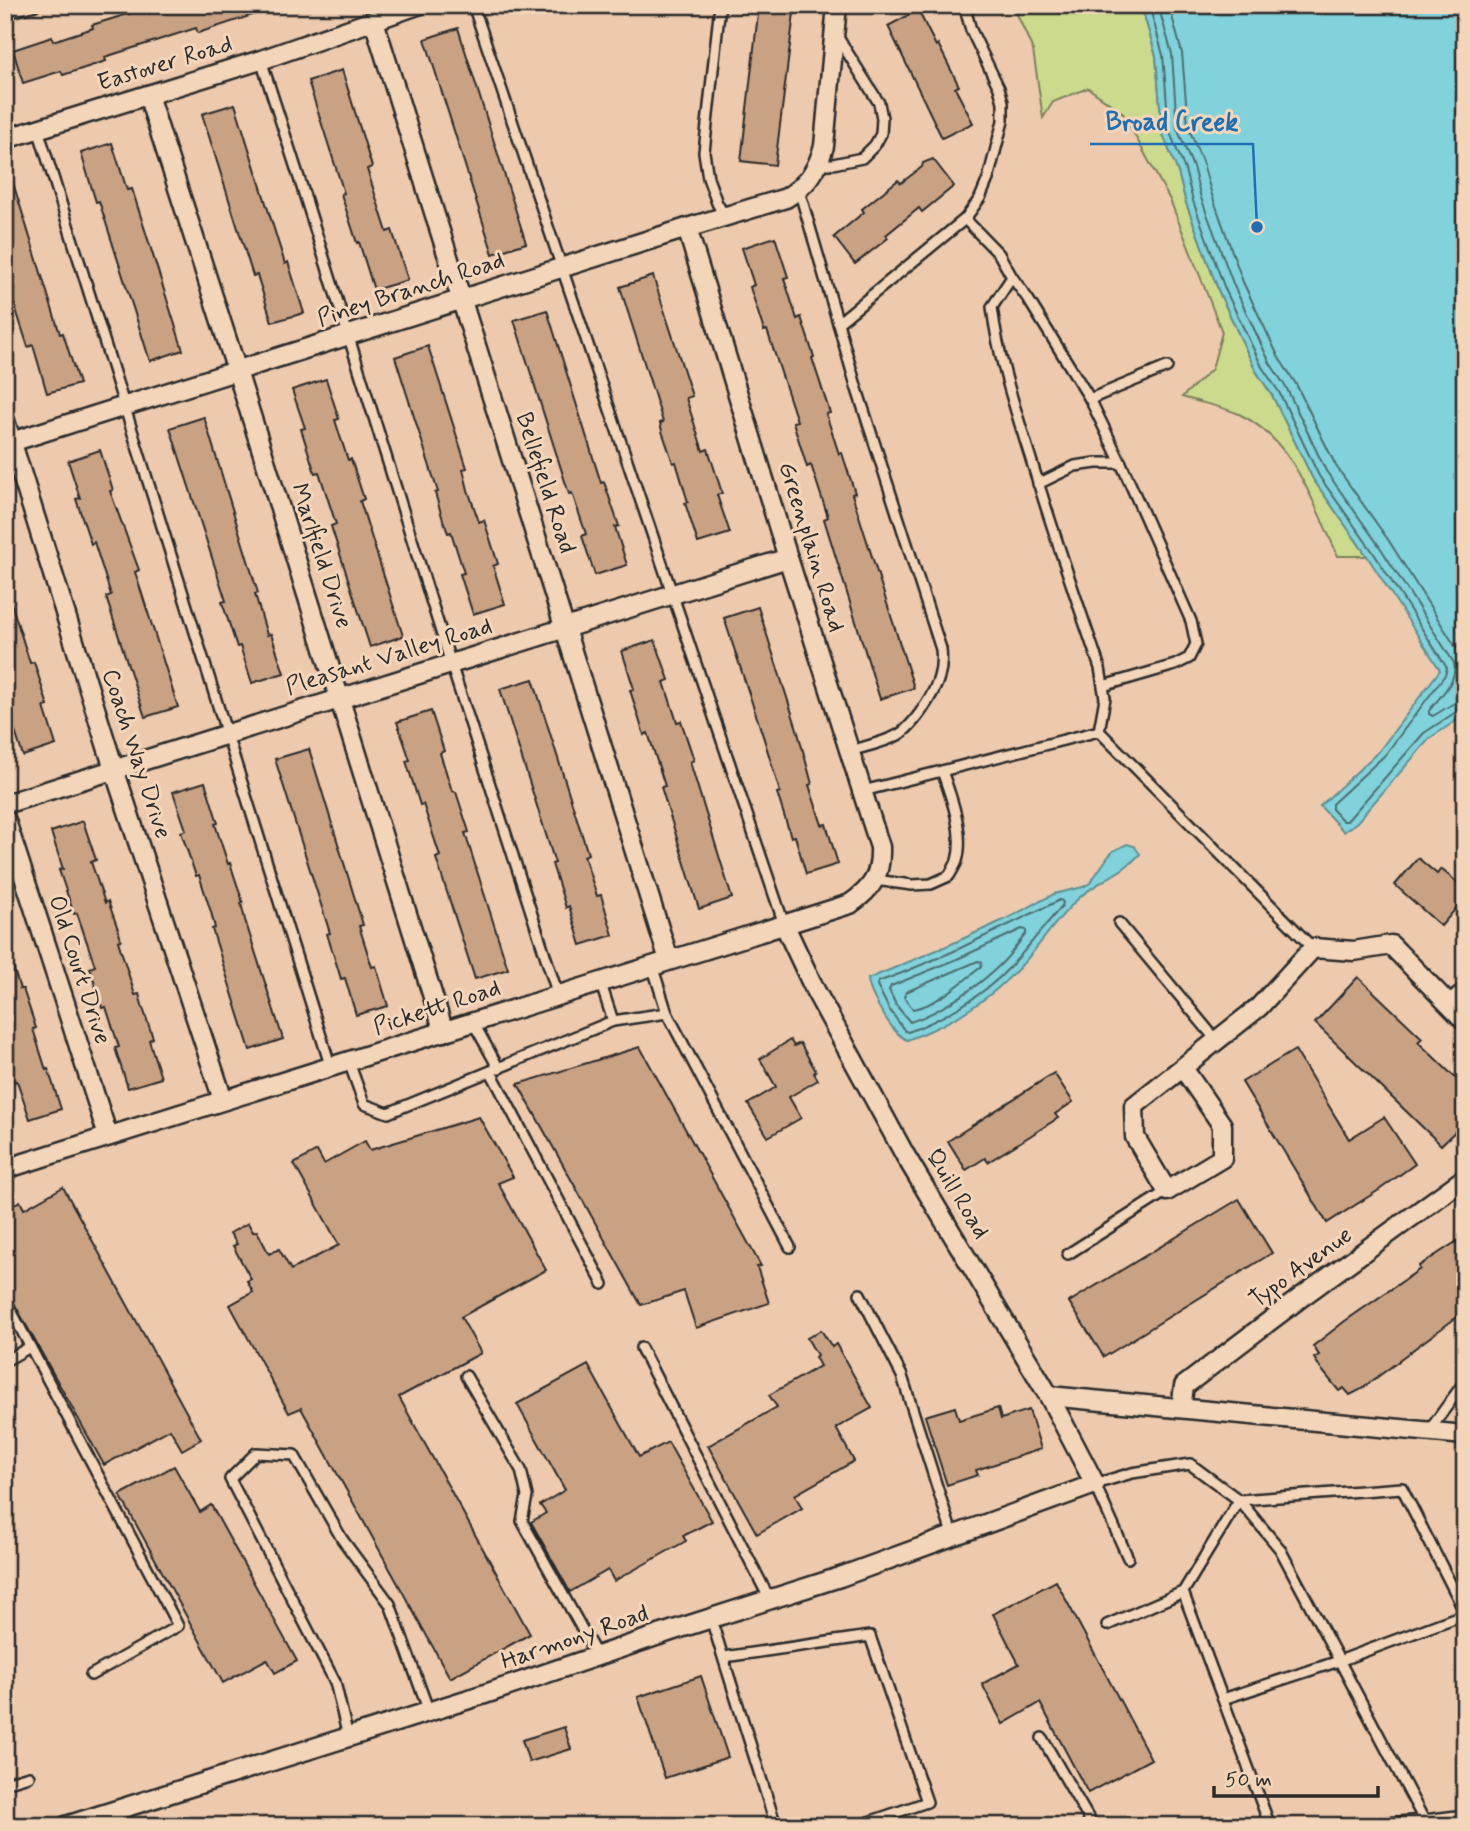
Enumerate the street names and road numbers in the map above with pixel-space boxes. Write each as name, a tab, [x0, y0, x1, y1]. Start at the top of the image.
street label: Eastover Road	[94, 29, 236, 99]
street label: Piney Branch Road	[313, 245, 509, 335]
street label: Bellefield Road	[508, 408, 582, 558]
street label: Greenplain Road	[770, 458, 852, 636]
street label: Marlfield Drive	[283, 479, 359, 633]
street label: Pleasant Valley Road	[282, 611, 496, 703]
street label: Coach Way Drive	[94, 665, 178, 843]
street label: Old Court Drive	[40, 892, 118, 1048]
street label: Pickett Road	[369, 973, 505, 1043]
street label: Quill Road	[918, 1143, 996, 1245]
street label: Typo Avenue	[1243, 1220, 1359, 1316]
street label: Harmony Road	[497, 1598, 653, 1678]

